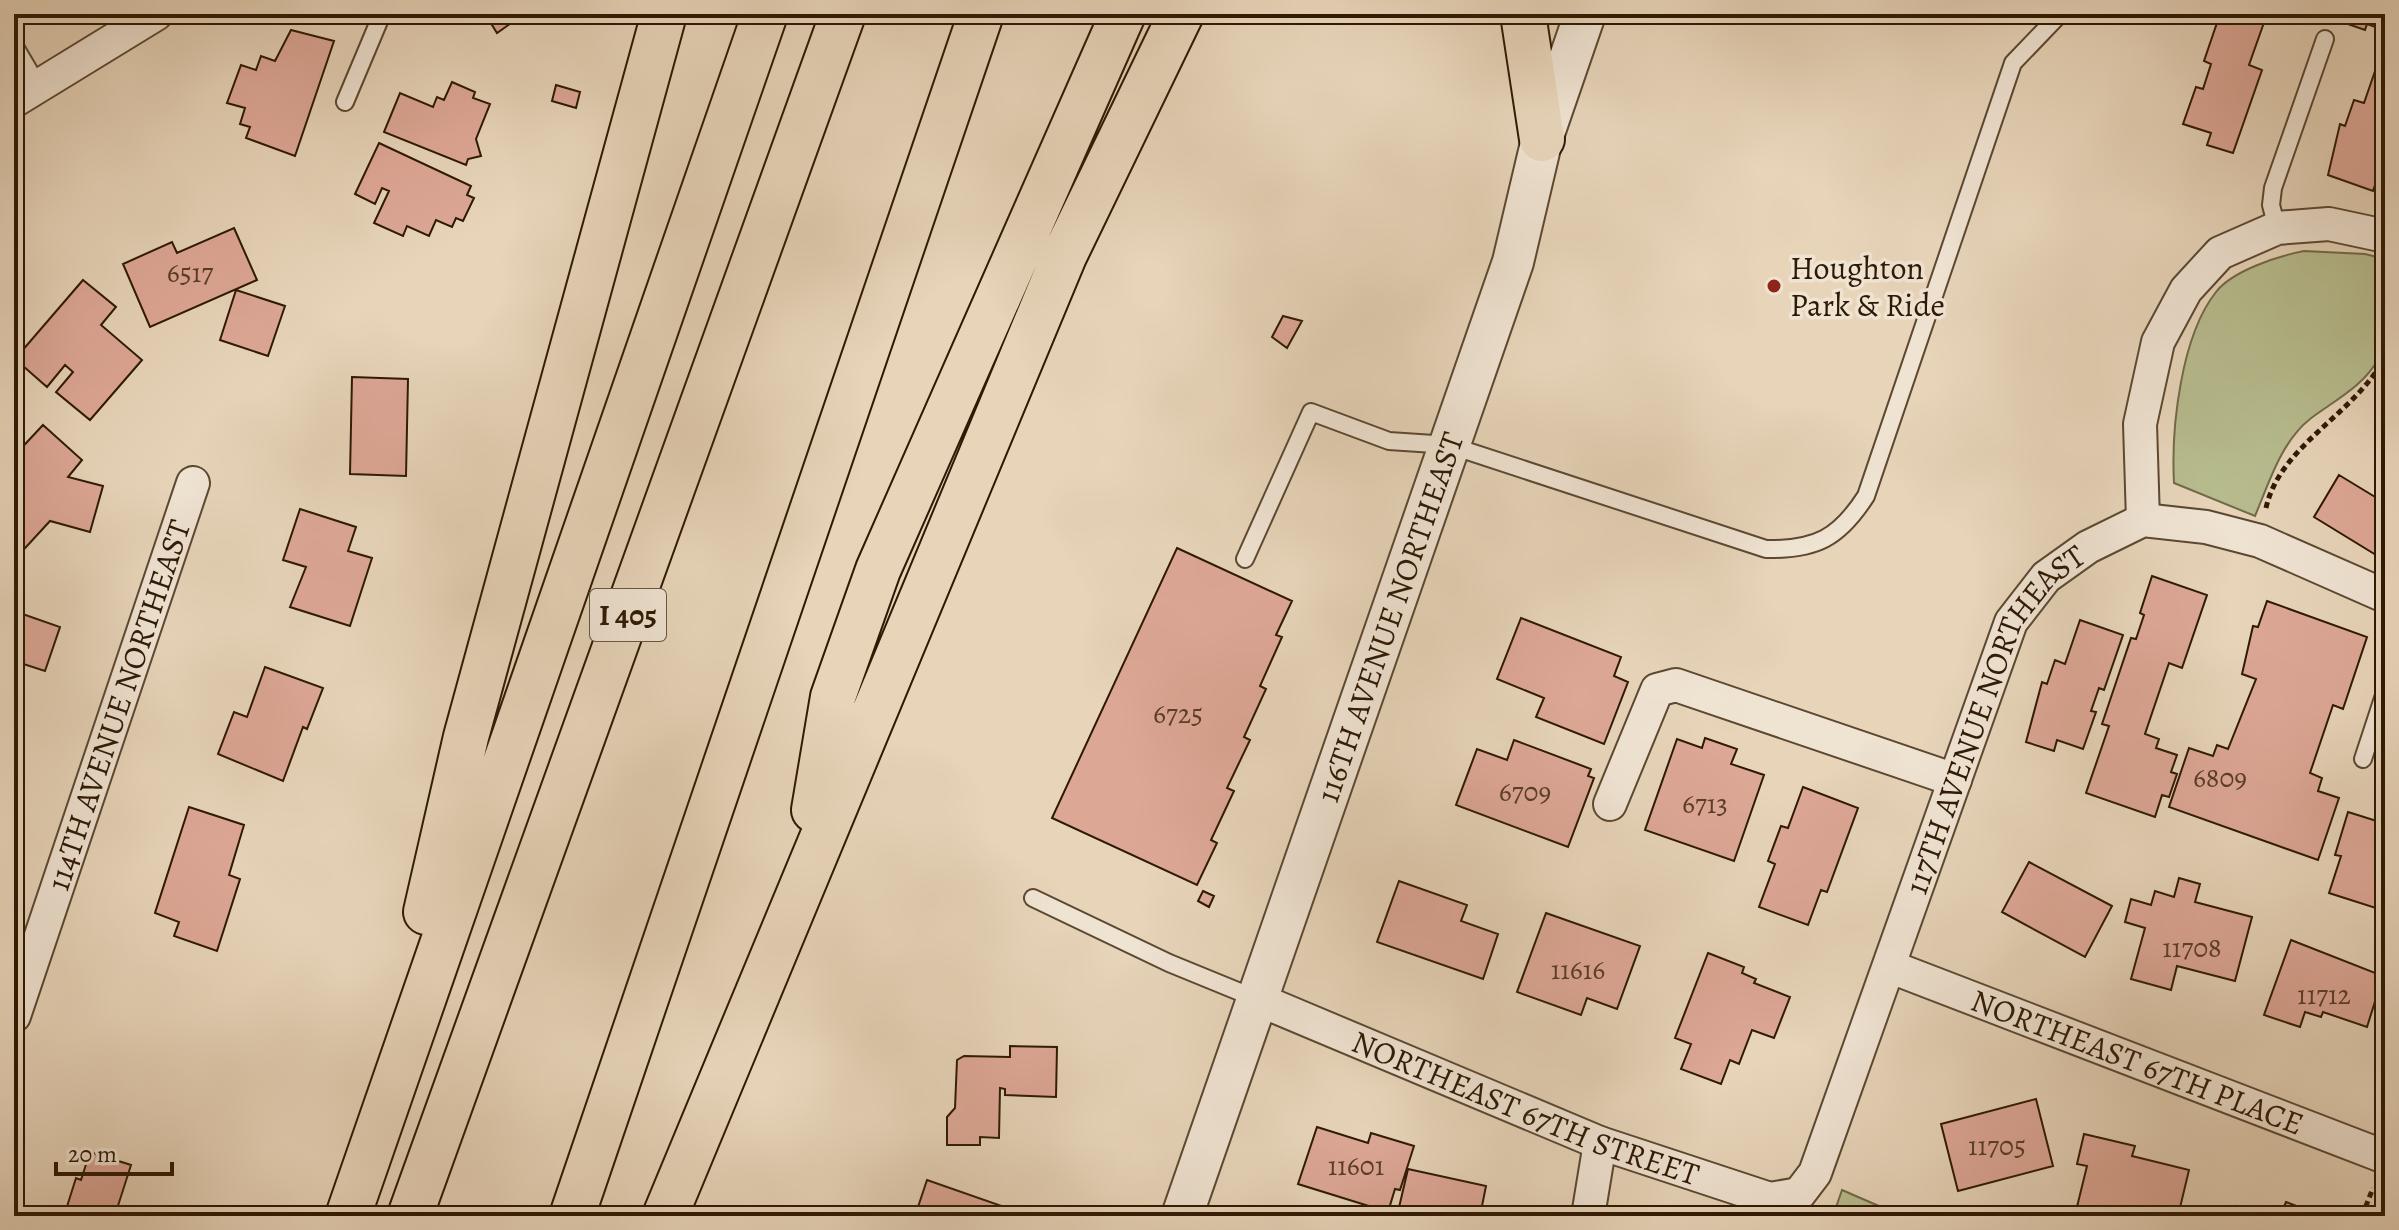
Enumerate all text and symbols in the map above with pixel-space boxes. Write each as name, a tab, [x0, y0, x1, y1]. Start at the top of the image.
place label: Houghton Park & Ride	[1790, 246, 1945, 327]
house number: 6517	[167, 254, 213, 292]
marker: Houghton Park & Ride	[1765, 277, 1783, 295]
street label: 116TH AVENUE NORTHEAST	[1305, 426, 1475, 808]
street label: 114TH AVENUE NORTHEAST	[36, 513, 201, 896]
street label: 117TH AVENUE NORTHEAST	[1894, 534, 2094, 900]
road number: I 405	[590, 589, 666, 641]
house number: 6725	[1153, 695, 1203, 733]
house number: 6809	[2193, 759, 2247, 797]
house number: 6709	[1499, 773, 1551, 811]
house number: 6713	[1682, 785, 1728, 823]
house number: 11708	[2162, 929, 2222, 967]
house number: 11616	[1551, 951, 1605, 989]
house number: 11712	[2297, 976, 2351, 1014]
street label: NORTHEAST 67TH PLACE	[1965, 978, 2310, 1146]
street label: NORTHEAST 67TH STREET	[1345, 1019, 1705, 1196]
scale bar	[56, 1126, 172, 1176]
house number: 11705	[1968, 1127, 2026, 1165]
text: 20 m	[68, 1138, 117, 1170]
house number: 11601	[1328, 1147, 1384, 1185]

